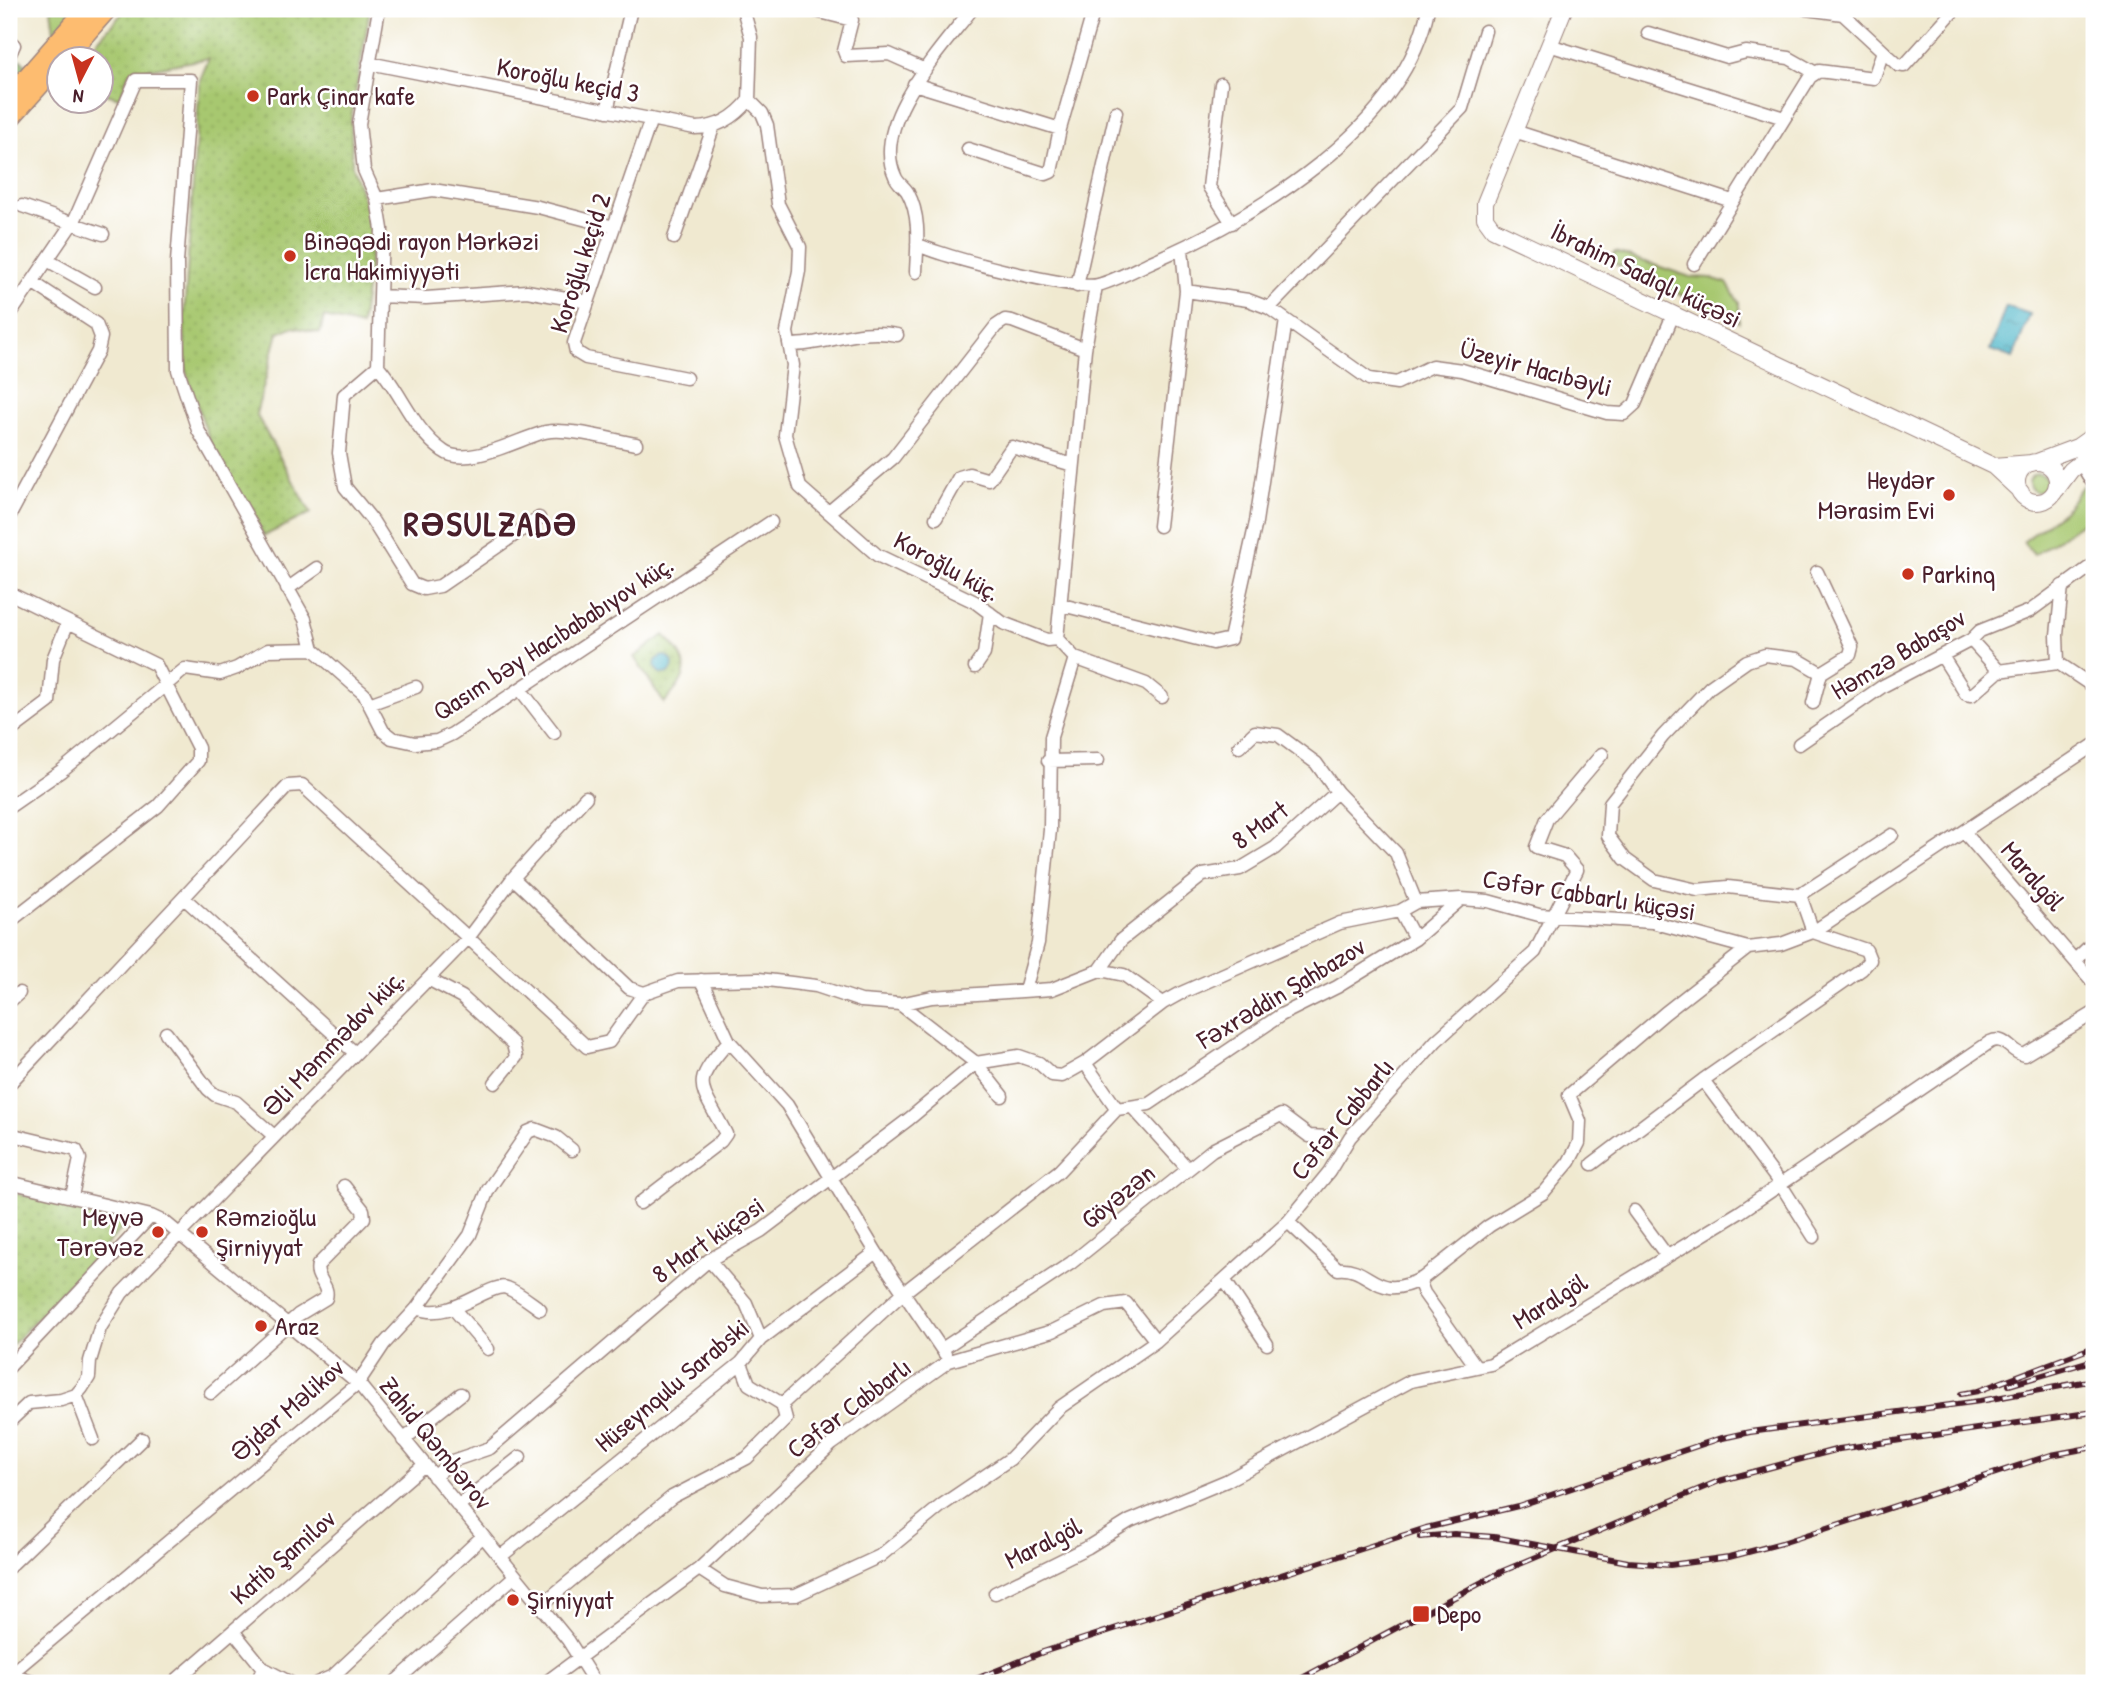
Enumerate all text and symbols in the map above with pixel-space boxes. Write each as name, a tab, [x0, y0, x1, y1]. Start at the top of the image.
north arrow	[46, 46, 116, 116]
street label: Koroğlu keçid 3	[494, 49, 642, 110]
place label: Park Çinar kafe	[267, 78, 415, 113]
text: N	[72, 83, 85, 110]
marker: Park Çinar kafe	[245, 88, 261, 104]
street label: Koroğlu keçid 2	[541, 189, 619, 337]
street label: İbrahim Sadıqlı küçəsi	[1545, 213, 1747, 336]
place label: Binəqədi rayon Mərkəzi İcra Hakimiyyəti	[304, 223, 539, 288]
marker: Binəqədi rayon Mərkəzi İcra Hakimiyyəti	[282, 248, 298, 264]
street label: Üzeyir Hacıbəyli	[1456, 330, 1616, 405]
place label: Heydər Mərasim Evi	[1818, 462, 1935, 527]
marker: Heydər Mərasim Evi	[1941, 487, 1957, 503]
district label: RƏSULZADƏ	[404, 502, 579, 546]
street label: Koroğlu küç.	[888, 522, 1007, 609]
street label: Qasım bəy Hacıbababıyov küç.	[426, 547, 680, 729]
place label: Parkinq	[1922, 556, 1995, 591]
marker: Parkinq	[1900, 566, 1916, 582]
street label: Həmzə Babaşov	[1824, 599, 1972, 707]
street label: 8 Mart	[1224, 792, 1296, 857]
street label: Maralgöl	[1993, 833, 2073, 918]
street label: Cəfər Cabbarlı küçəsi	[1480, 860, 1698, 929]
street label: Fəxrəddin Şahbazov	[1189, 928, 1372, 1057]
street label: Əli Məmmədov küç.	[253, 961, 412, 1124]
street label: Cəfər Cabbarlı	[1282, 1050, 1402, 1187]
street label: Göyəzən	[1073, 1155, 1162, 1236]
street label: 8 Mart küçəsi	[645, 1188, 771, 1291]
place label: Meyvə Tərəvəz	[57, 1199, 144, 1264]
place label: Rəmzioğlu Şirniyyat	[216, 1199, 316, 1264]
marker: Meyvə Tərəvəz	[150, 1224, 166, 1240]
marker: Rəmzioğlu Şirniyyat	[194, 1224, 210, 1240]
street label: Maralgöl	[1506, 1264, 1594, 1337]
place label: Araz	[275, 1308, 319, 1343]
street label: Hüseynqulu Sarabski	[587, 1310, 756, 1459]
marker: Araz	[253, 1318, 269, 1334]
street label: Cəfər Cabbarlı	[779, 1349, 918, 1466]
street label: Əjdər Məlikov	[222, 1350, 352, 1469]
street label: Zahid Qəmbərov	[372, 1369, 501, 1517]
street label: Katib Şamilov	[223, 1501, 343, 1612]
street label: Maralgöl	[998, 1508, 1087, 1577]
place label: Şirniyyat	[527, 1582, 615, 1617]
marker: Şirniyyat	[505, 1592, 521, 1608]
place label: Depo	[1437, 1596, 1481, 1631]
marker: Depo	[1411, 1604, 1431, 1624]

